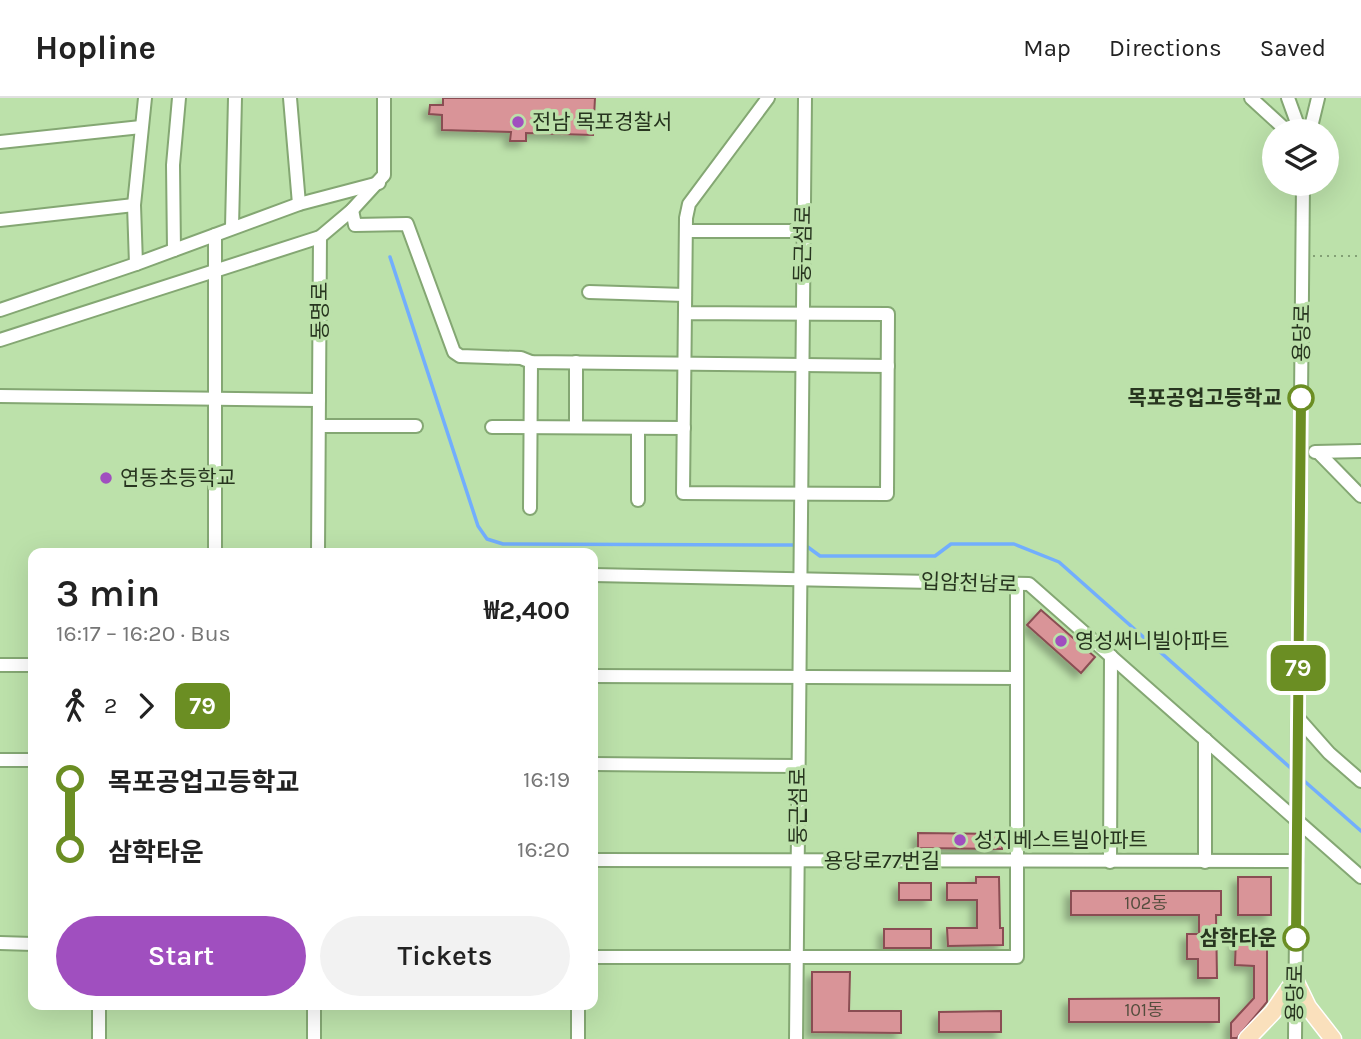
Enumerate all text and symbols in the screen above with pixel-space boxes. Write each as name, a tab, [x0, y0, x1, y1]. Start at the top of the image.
text: Hopline	[35, 29, 156, 67]
text: Map	[1023, 34, 1071, 62]
text: Directions	[1109, 34, 1222, 62]
text: Saved	[1260, 34, 1326, 62]
place label: 전남 목포경찰서	[532, 110, 672, 134]
marker: 전남 목포경찰서	[510, 114, 526, 130]
map controls	[1262, 119, 1339, 196]
button: layers	[1262, 119, 1339, 196]
street label: 둥근섬로	[790, 205, 816, 283]
street label: 동명로	[308, 282, 332, 340]
street label: 용당로	[1289, 304, 1315, 362]
marker: 목포공업고등학교	[1288, 385, 1314, 411]
place label: 목포공업고등학교	[1127, 386, 1282, 410]
place label: 연동초등학교	[120, 466, 236, 490]
marker: 연동초등학교	[98, 470, 114, 486]
street label: 입암천남로	[920, 569, 1018, 597]
text: 3 min	[56, 571, 160, 616]
text: ₩2,400	[484, 595, 570, 626]
text: 16:17 – 16:20 · Bus	[56, 620, 231, 647]
place label: 영성써니빌아파트	[1075, 629, 1230, 653]
marker: 영성써니빌아파트	[1053, 633, 1069, 649]
line badge: 79	[1266, 645, 1330, 691]
text: 79	[1285, 654, 1311, 682]
icon: walk	[56, 687, 94, 725]
icon: forward	[127, 687, 165, 725]
text: 2	[104, 692, 117, 719]
text: 79	[189, 692, 216, 720]
text: 16:19	[523, 766, 570, 793]
text: 목포공업고등학교	[108, 767, 299, 798]
street label: 둥근섬로	[786, 767, 810, 845]
place label: 성지베스트빌아파트	[974, 828, 1148, 852]
marker: 성지베스트빌아파트	[952, 832, 968, 848]
text: 16:20	[517, 836, 570, 863]
text: 삼학타운	[108, 837, 204, 868]
street label: 용당로77번길	[824, 849, 940, 873]
house number: 102동	[1124, 892, 1168, 914]
button: Start	[56, 916, 306, 996]
button: Tickets	[320, 916, 570, 996]
marker: 삼학타운	[1283, 925, 1309, 951]
place label: 삼학타운	[1200, 926, 1277, 950]
street label: 용당로	[1282, 964, 1308, 1022]
house number: 101동	[1124, 999, 1164, 1021]

